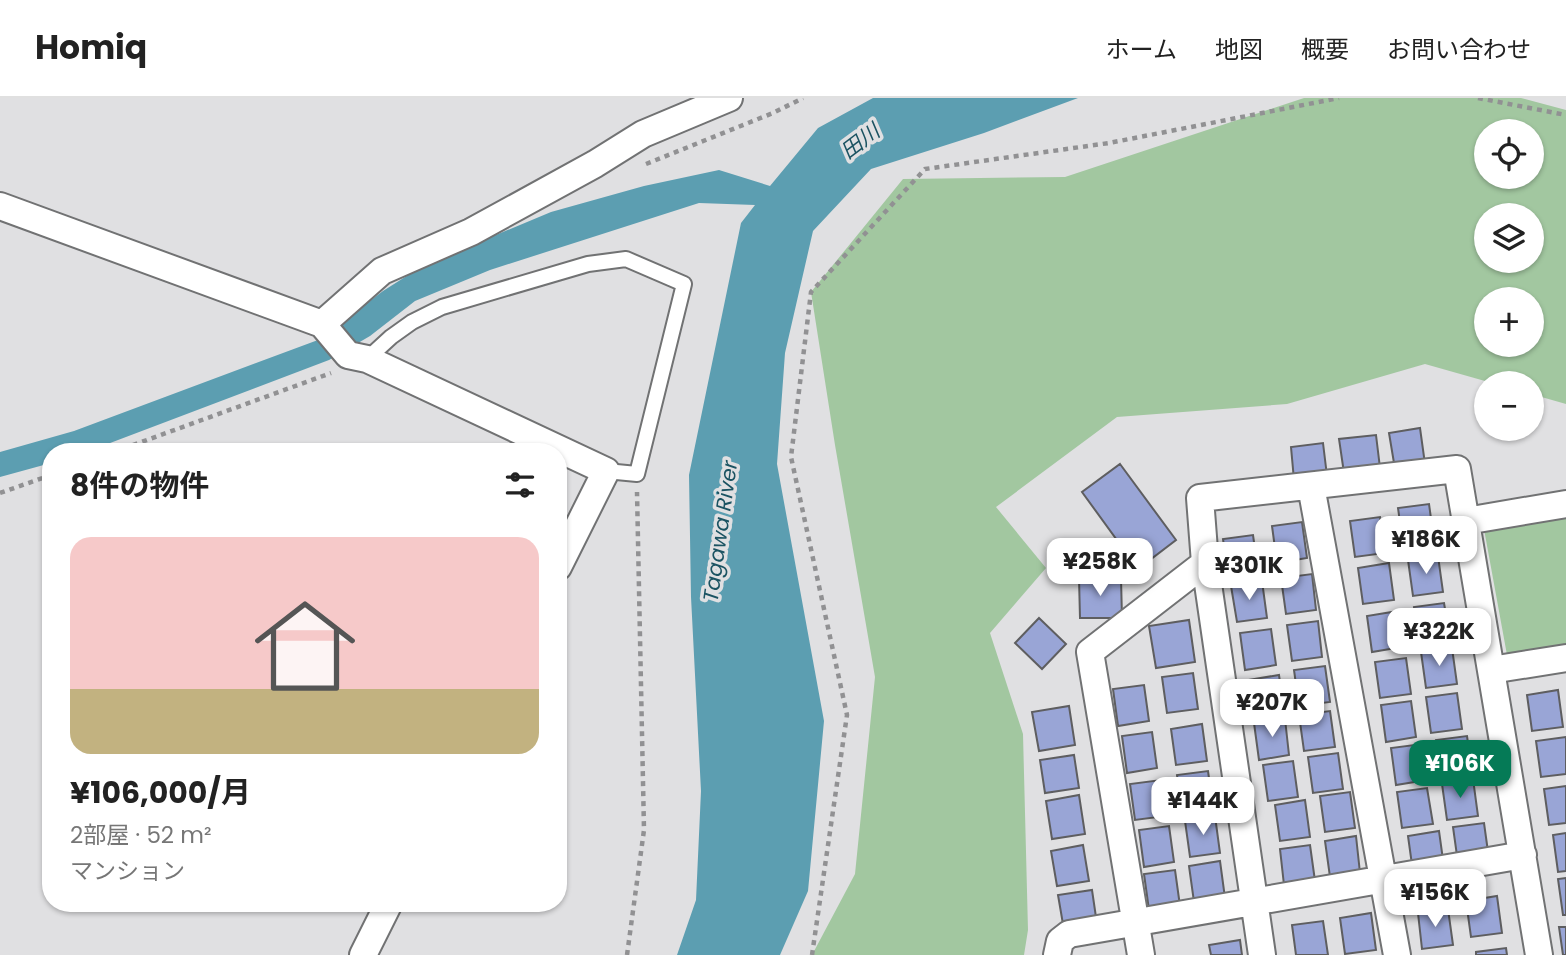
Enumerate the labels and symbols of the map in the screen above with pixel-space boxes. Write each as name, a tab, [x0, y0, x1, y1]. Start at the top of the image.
water label: 田川	[835, 116, 887, 165]
water label: Tagawa River	[696, 457, 744, 603]
pin: ¥186K	[1377, 517, 1475, 576]
pin: ¥258K	[1051, 538, 1149, 598]
pin: ¥301K	[1200, 542, 1298, 602]
pin: ¥322K	[1390, 608, 1488, 668]
pin: ¥207K	[1223, 680, 1321, 739]
pin: ¥106K	[1411, 740, 1509, 800]
pin: ¥144K	[1154, 778, 1252, 837]
pin: ¥156K	[1386, 870, 1484, 929]

